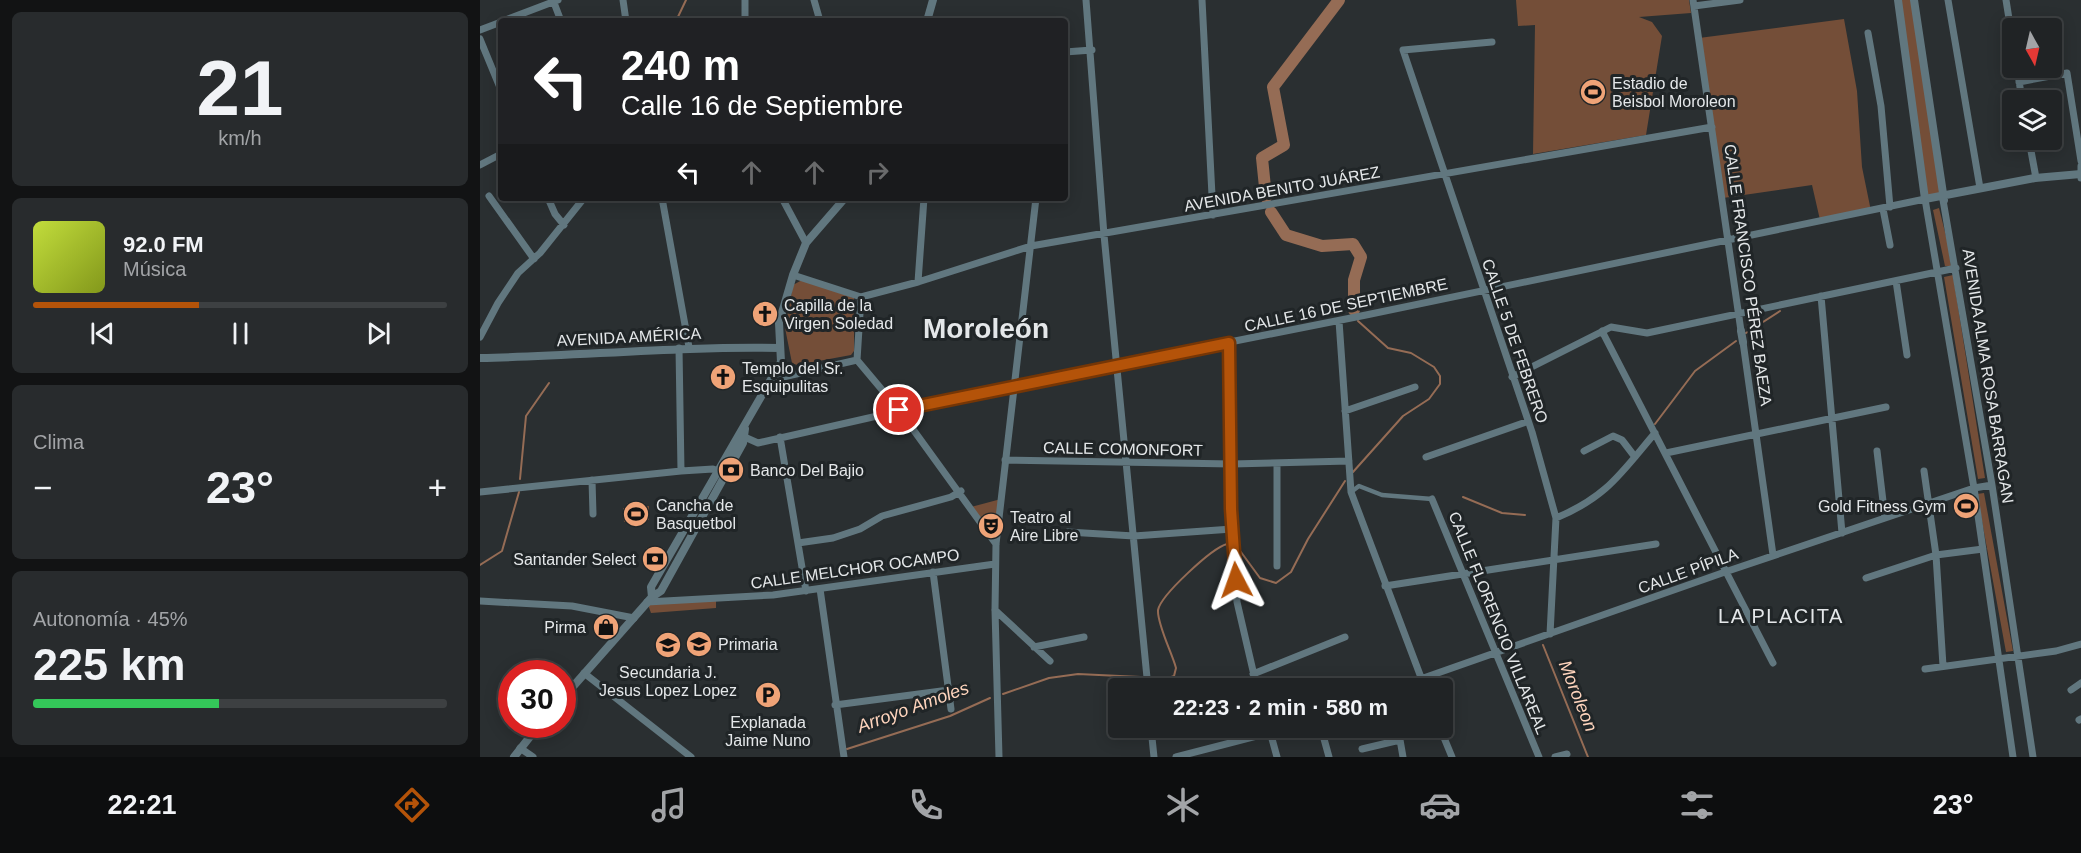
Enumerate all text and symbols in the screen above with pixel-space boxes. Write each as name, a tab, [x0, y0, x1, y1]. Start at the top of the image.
north arrow	[2002, 18, 2062, 78]
map controls	[2002, 18, 2062, 150]
icon: left	[522, 42, 600, 120]
text: 240 m	[621, 42, 740, 89]
text: 21	[197, 44, 283, 132]
place label: Estadio de Beisbol Moroleon	[1612, 75, 1736, 110]
sports icon: Estadio de Beisbol Moroleon	[1578, 77, 1608, 107]
button: layers	[2002, 90, 2062, 150]
text: Calle 16 de Septiembre	[621, 91, 903, 121]
text: km/h	[218, 127, 262, 149]
street label: CALLE FRANCISCO PÉREZ BAEZA	[1721, 143, 1776, 407]
icon: left	[672, 156, 705, 189]
icon: ahead	[735, 156, 768, 189]
icon: ahead	[798, 156, 831, 189]
icon: right	[861, 156, 894, 189]
street label: AVENIDA BENITO JUÁREZ	[1183, 162, 1381, 215]
text: 92.0 FM	[123, 232, 204, 257]
street label: AVENIDA ALMA ROSA BARRAGAN	[1959, 247, 2017, 505]
street label: CALLE 5 DE FEBRERO	[1479, 257, 1551, 425]
text: Música	[123, 258, 186, 280]
street label: CALLE 16 DE SEPTIEMBRE	[1243, 275, 1449, 335]
place label: Capilla de la Virgen Soledad	[784, 297, 893, 332]
church icon: Capilla de la Virgen Soledad	[750, 299, 780, 329]
district label: Moroleón	[923, 313, 1049, 344]
icon: previous	[86, 317, 119, 350]
icon: pause	[224, 317, 257, 350]
icon: next	[362, 317, 395, 350]
street label: AVENIDA AMÉRICA	[556, 324, 702, 349]
place label: Templo del Sr. Esquipulitas	[742, 360, 843, 395]
church icon: Templo del Sr. Esquipulitas	[708, 362, 738, 392]
pin	[873, 384, 924, 435]
icon: arrive	[882, 393, 915, 426]
text: Clima	[33, 431, 84, 453]
street label: CALLE COMONFORT	[1043, 439, 1203, 459]
bank icon: Banco Del Bajio	[716, 455, 746, 485]
text: 23°	[206, 462, 274, 513]
place label: Banco Del Bajio	[750, 462, 864, 479]
text: −	[33, 469, 52, 506]
text: +	[428, 469, 447, 506]
sports icon: Gold Fitness Gym	[1951, 491, 1981, 521]
place label: Cancha de Basquetbol	[656, 497, 736, 532]
place label: Gold Fitness Gym	[1818, 498, 1946, 515]
sports icon: Cancha de Basquetbol	[621, 499, 651, 529]
place label: Teatro al Aire Libre	[1010, 509, 1079, 544]
street label: CALLE FLORENCIO VILLAREAL	[1445, 509, 1551, 737]
theatre icon: Teatro al Aire Libre	[976, 511, 1006, 541]
bank icon: Santander Select	[640, 544, 670, 574]
street label: CALLE PÍPILA	[1635, 544, 1741, 597]
street label: CALLE MELCHOR OCAMPO	[749, 546, 961, 592]
position arrow	[1204, 548, 1268, 612]
place label: Santander Select	[513, 551, 637, 568]
district label: LA PLACITA	[1718, 605, 1844, 627]
text: Autonomía · 45%	[33, 608, 188, 630]
shop icon: Pirma	[591, 612, 621, 642]
place label: Pirma	[544, 619, 586, 636]
school or university icon: Primaria	[684, 629, 714, 659]
school or university icon: Secundaria J. Jesus Lopez Lopez	[653, 630, 683, 660]
place label: Primaria	[718, 636, 778, 653]
text: 225 km	[33, 639, 186, 690]
water label: Moroleon	[1555, 657, 1601, 735]
speed limit sign: 30	[498, 660, 576, 738]
place label: Secundaria J. Jesus Lopez Lopez	[599, 664, 737, 699]
water label: Arroyo Amoles	[853, 678, 972, 737]
parking icon: Explanada Jaime Nuno	[753, 680, 783, 710]
text: 22:23 · 2 min · 580 m	[1173, 695, 1388, 720]
place label: Explanada Jaime Nuno	[725, 714, 811, 749]
icon: directions	[391, 784, 433, 826]
icon: music	[648, 784, 690, 826]
icon: phone	[905, 784, 947, 826]
icon: climate	[1162, 784, 1204, 826]
icon: car	[1419, 784, 1461, 826]
icon: filters	[1676, 784, 1718, 826]
text: 22:21	[107, 790, 177, 820]
text: 23°	[1933, 790, 1973, 820]

